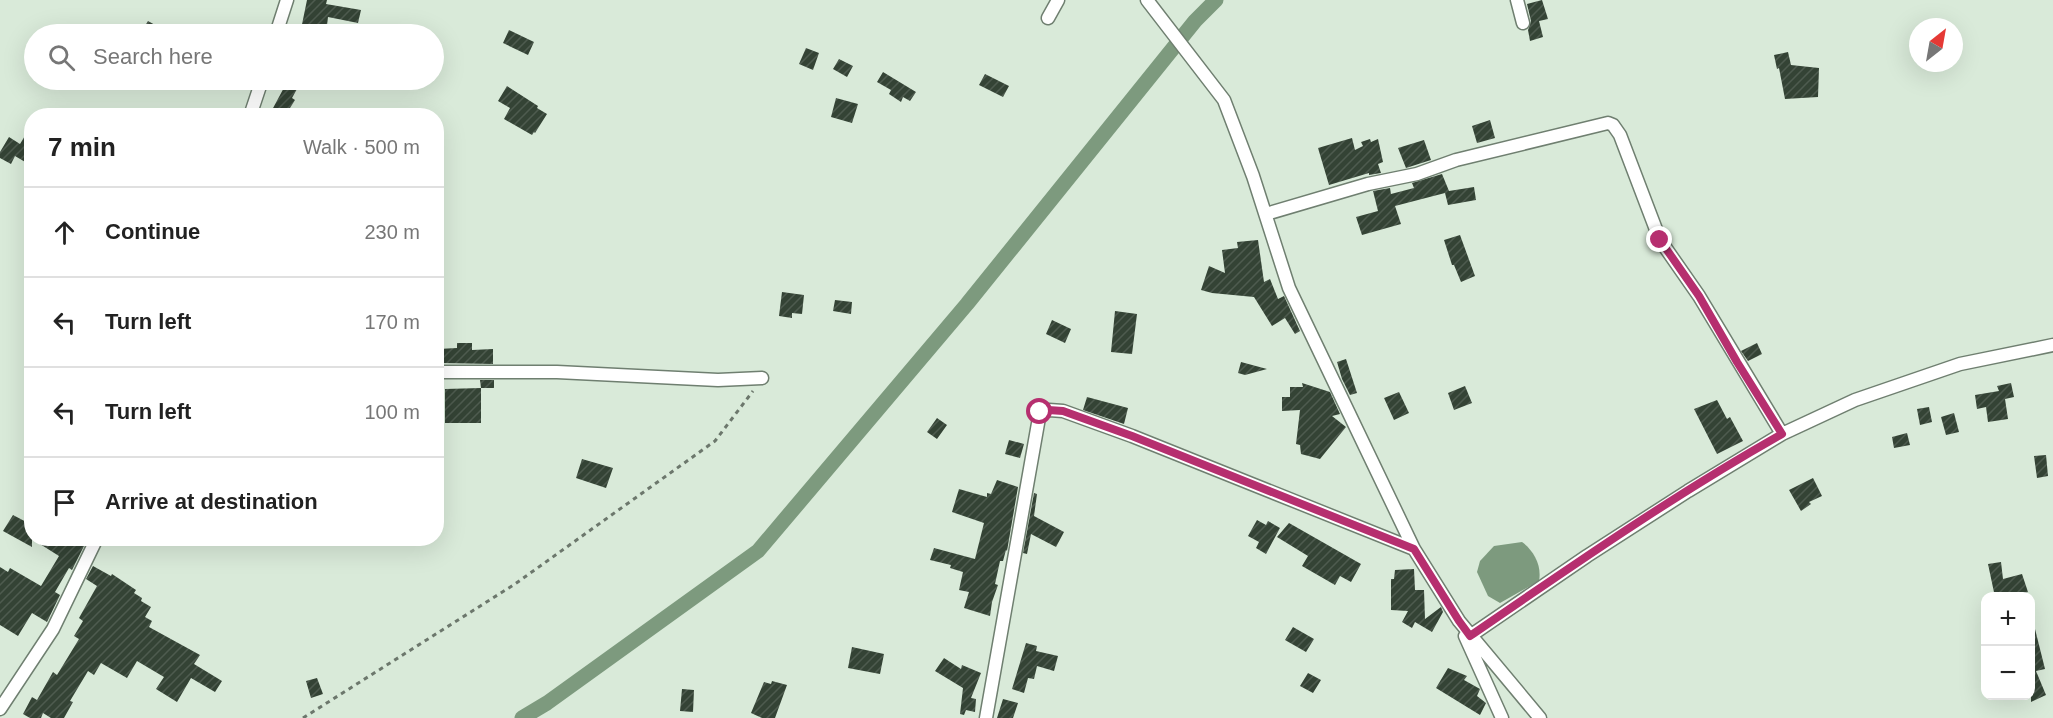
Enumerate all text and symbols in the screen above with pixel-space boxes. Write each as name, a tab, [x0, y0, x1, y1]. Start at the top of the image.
north arrow	[1909, 18, 1963, 72]
search box	[24, 24, 444, 90]
icon: search	[45, 41, 78, 74]
text: Search here	[93, 44, 213, 69]
text: 7 min	[48, 132, 116, 162]
text: Walk · 500 m	[303, 136, 420, 158]
icon: ahead	[48, 216, 81, 249]
text: Continue	[105, 219, 200, 244]
text: 230 m	[364, 221, 420, 243]
route end	[1646, 226, 1672, 252]
icon: left	[48, 306, 81, 339]
text: Turn left	[105, 309, 191, 334]
text: 170 m	[364, 311, 420, 333]
icon: left	[48, 396, 81, 429]
route start	[1026, 398, 1052, 424]
text: Turn left	[105, 399, 191, 424]
text: 100 m	[364, 401, 420, 423]
icon: arrive	[48, 486, 81, 519]
text: Arrive at destination	[105, 489, 318, 514]
map controls	[1981, 592, 2035, 700]
button: +	[1981, 592, 2035, 646]
button: −	[1981, 646, 2035, 700]

